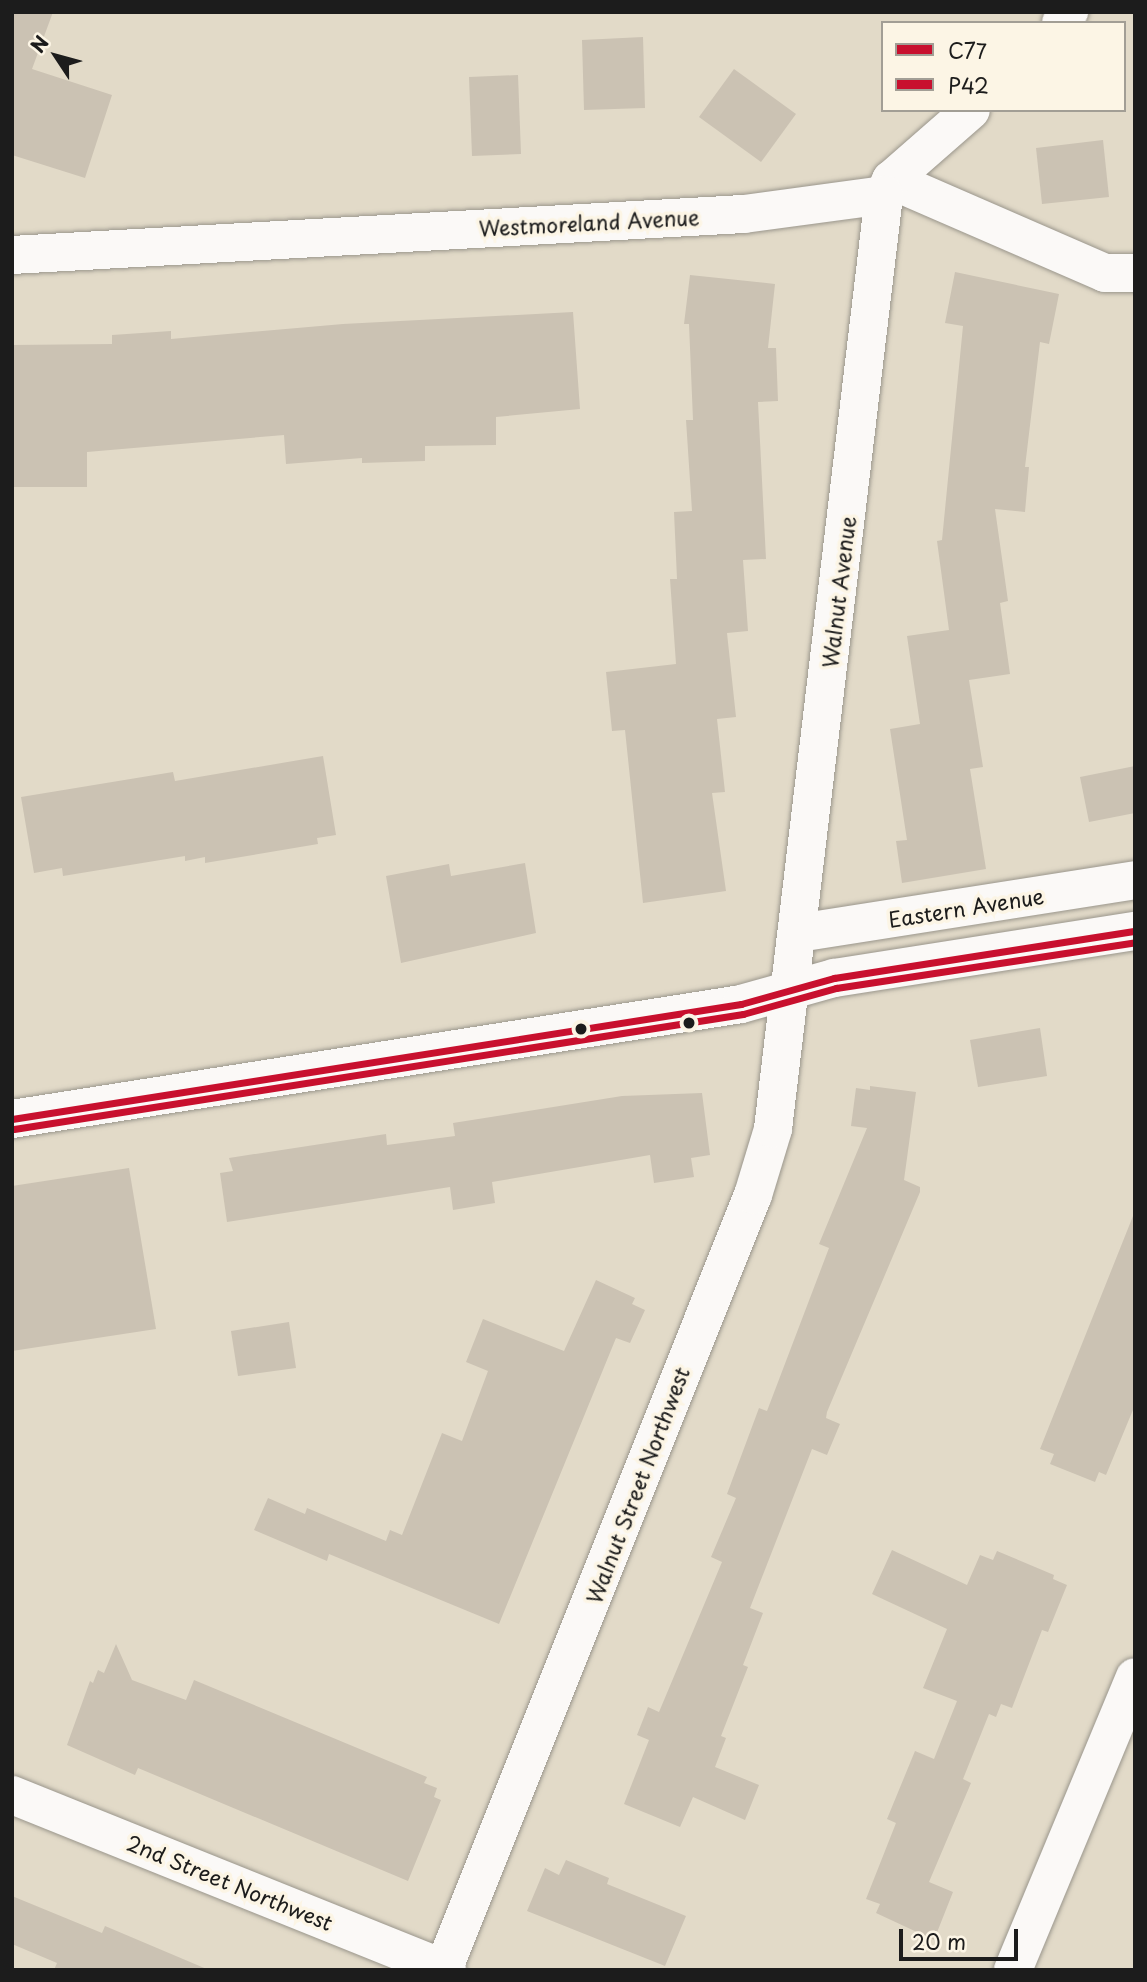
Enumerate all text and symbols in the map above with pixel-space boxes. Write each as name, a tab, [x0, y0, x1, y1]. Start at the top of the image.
north arrow	[21, 21, 91, 91]
legend	[881, 21, 1126, 112]
text: N	[23, 29, 55, 58]
text: C77	[948, 34, 987, 66]
text: P42	[948, 69, 989, 101]
street label: Westmoreland Avenue	[478, 204, 700, 240]
street label: Walnut Avenue	[816, 516, 860, 668]
street label: Eastern Avenue	[887, 882, 1045, 932]
unlabelled marker	[682, 1016, 696, 1030]
unlabelled marker	[574, 1022, 588, 1036]
street label: Walnut Street Northwest	[580, 1363, 694, 1607]
street label: 2nd Street Northwest	[123, 1829, 337, 1935]
scale bar	[902, 1916, 1021, 1960]
text: 20 m	[912, 1925, 966, 1957]

